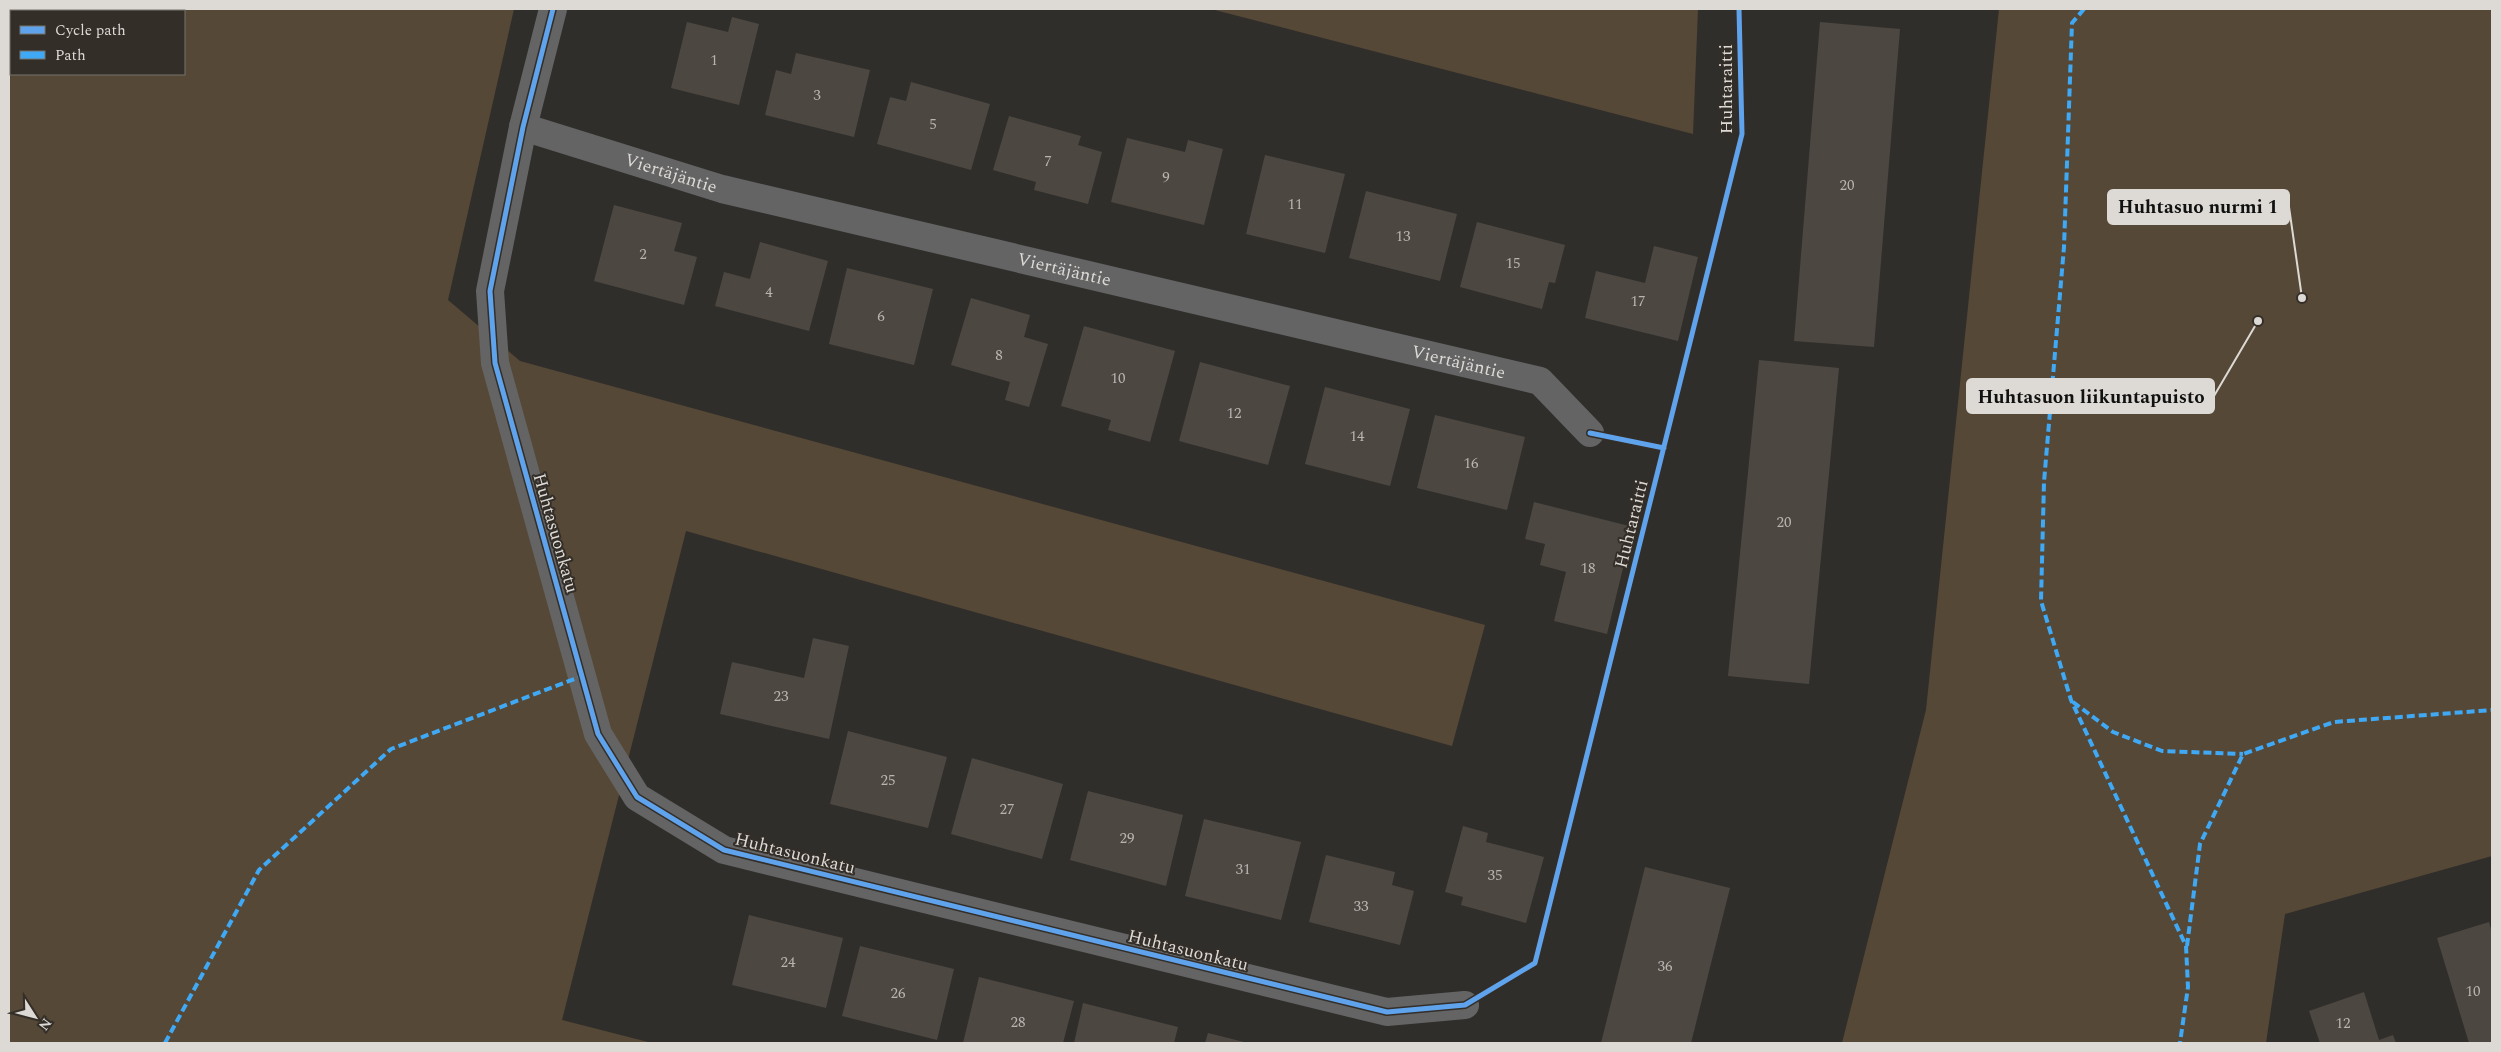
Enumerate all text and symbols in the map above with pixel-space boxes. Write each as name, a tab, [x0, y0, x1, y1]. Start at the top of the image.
legend	[10, 10, 185, 75]
text: Cycle path	[55, 19, 126, 42]
text: Path	[55, 44, 86, 67]
street label: Huhtaraitti	[1713, 44, 1740, 134]
house number: 1	[710, 49, 718, 72]
house number: 3	[813, 84, 821, 107]
house number: 5	[929, 113, 937, 136]
street label: Viertäjäntie	[621, 146, 721, 201]
house number: 7	[1044, 150, 1052, 173]
house number: 9	[1162, 166, 1170, 189]
house number: 20	[1839, 174, 1855, 197]
callout: Huhtasuo nurmi 1	[2108, 190, 2289, 224]
house number: 11	[1287, 193, 1303, 216]
text: Huhtasuo nurmi 1	[2118, 193, 2278, 222]
house number: 13	[1395, 225, 1411, 248]
house number: 2	[639, 243, 647, 266]
street label: Viertäjäntie	[1014, 246, 1114, 294]
house number: 15	[1505, 252, 1521, 275]
house number: 4	[765, 281, 773, 304]
house number: 17	[1630, 290, 1646, 313]
house number: 6	[877, 305, 885, 328]
street label: Viertäjäntie	[1409, 338, 1508, 386]
house number: 8	[995, 344, 1003, 367]
house number: 10	[1110, 367, 1126, 390]
callout: Huhtasuon liikuntapuisto	[1967, 379, 2214, 413]
text: Huhtasuon liikuntapuisto	[1977, 383, 2205, 412]
house number: 12	[1226, 402, 1242, 425]
house number: 14	[1349, 425, 1365, 448]
house number: 16	[1463, 452, 1479, 475]
street label: Huhtasuonkatu	[526, 470, 586, 596]
street label: Huhtaraitti	[1607, 477, 1656, 571]
house number: 20	[1776, 511, 1792, 534]
house number: 18	[1580, 557, 1596, 580]
house number: 23	[773, 685, 789, 708]
house number: 25	[880, 769, 896, 792]
house number: 27	[999, 798, 1015, 821]
street label: Huhtasuonkatu	[732, 825, 858, 882]
house number: 29	[1119, 827, 1135, 850]
house number: 31	[1235, 858, 1251, 881]
house number: 35	[1487, 864, 1503, 887]
house number: 33	[1353, 895, 1369, 918]
street label: Huhtasuonkatu	[1125, 922, 1251, 979]
house number: 24	[780, 951, 796, 974]
house number: 36	[1657, 955, 1673, 978]
house number: 10	[2465, 980, 2481, 1003]
house number: 26	[890, 982, 906, 1005]
north arrow	[10, 992, 60, 1042]
house number: 28	[1010, 1011, 1026, 1034]
house number: 12	[2335, 1012, 2351, 1035]
text: N	[33, 1014, 57, 1035]

